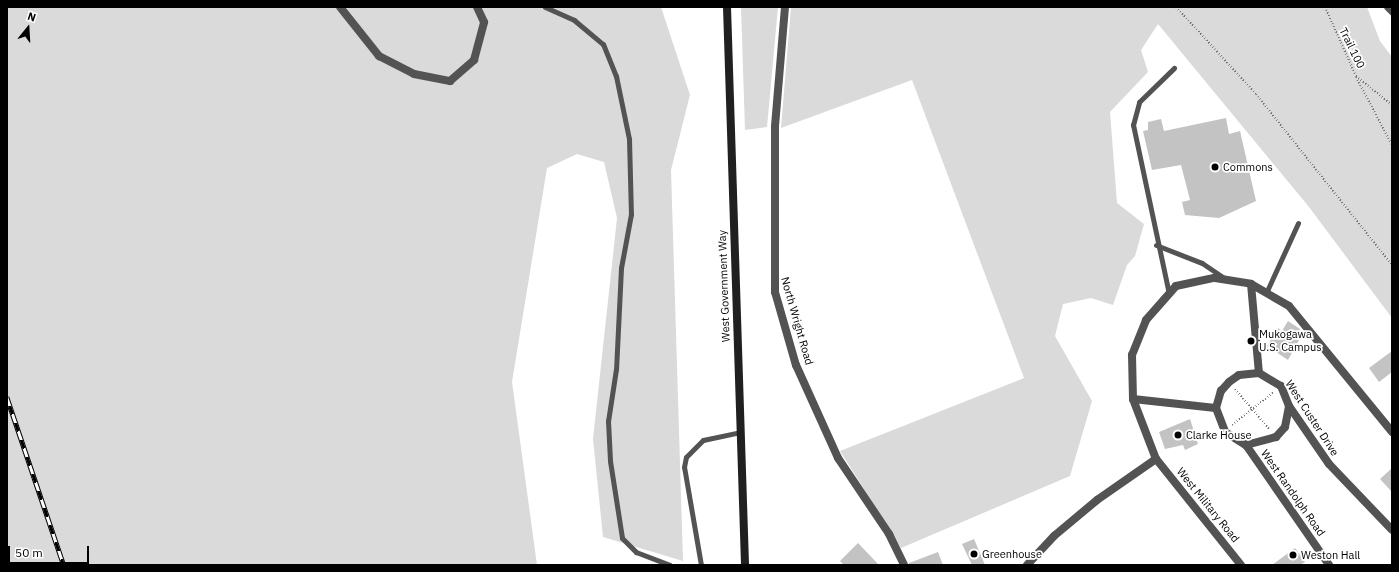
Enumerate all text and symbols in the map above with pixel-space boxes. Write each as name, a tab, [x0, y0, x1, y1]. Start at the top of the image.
north arrow	[8, 8, 48, 48]
text: N	[26, 9, 38, 24]
street label: Trail 100	[1336, 25, 1368, 71]
place label: Commons	[1223, 160, 1273, 174]
marker: Commons	[1210, 162, 1220, 172]
street label: West Government Way	[715, 230, 733, 342]
street label: North Wright Road	[778, 275, 816, 367]
place label: Mukogawa U.S. Campus	[1259, 328, 1322, 354]
marker: Mukogawa U.S. Campus	[1246, 336, 1256, 346]
street label: West Custer Drive	[1283, 378, 1341, 458]
place label: Clarke House	[1186, 428, 1252, 442]
marker: Clarke House	[1173, 430, 1183, 440]
street label: West Randolph Road	[1258, 447, 1328, 539]
street label: West Military Road	[1174, 465, 1242, 545]
scale bar	[10, 538, 91, 564]
text: 50 m	[15, 545, 43, 560]
place label: Greenhouse	[982, 547, 1042, 561]
place label: Weston Hall	[1301, 548, 1360, 562]
marker: Greenhouse	[969, 549, 979, 559]
marker: Weston Hall	[1288, 550, 1298, 560]

